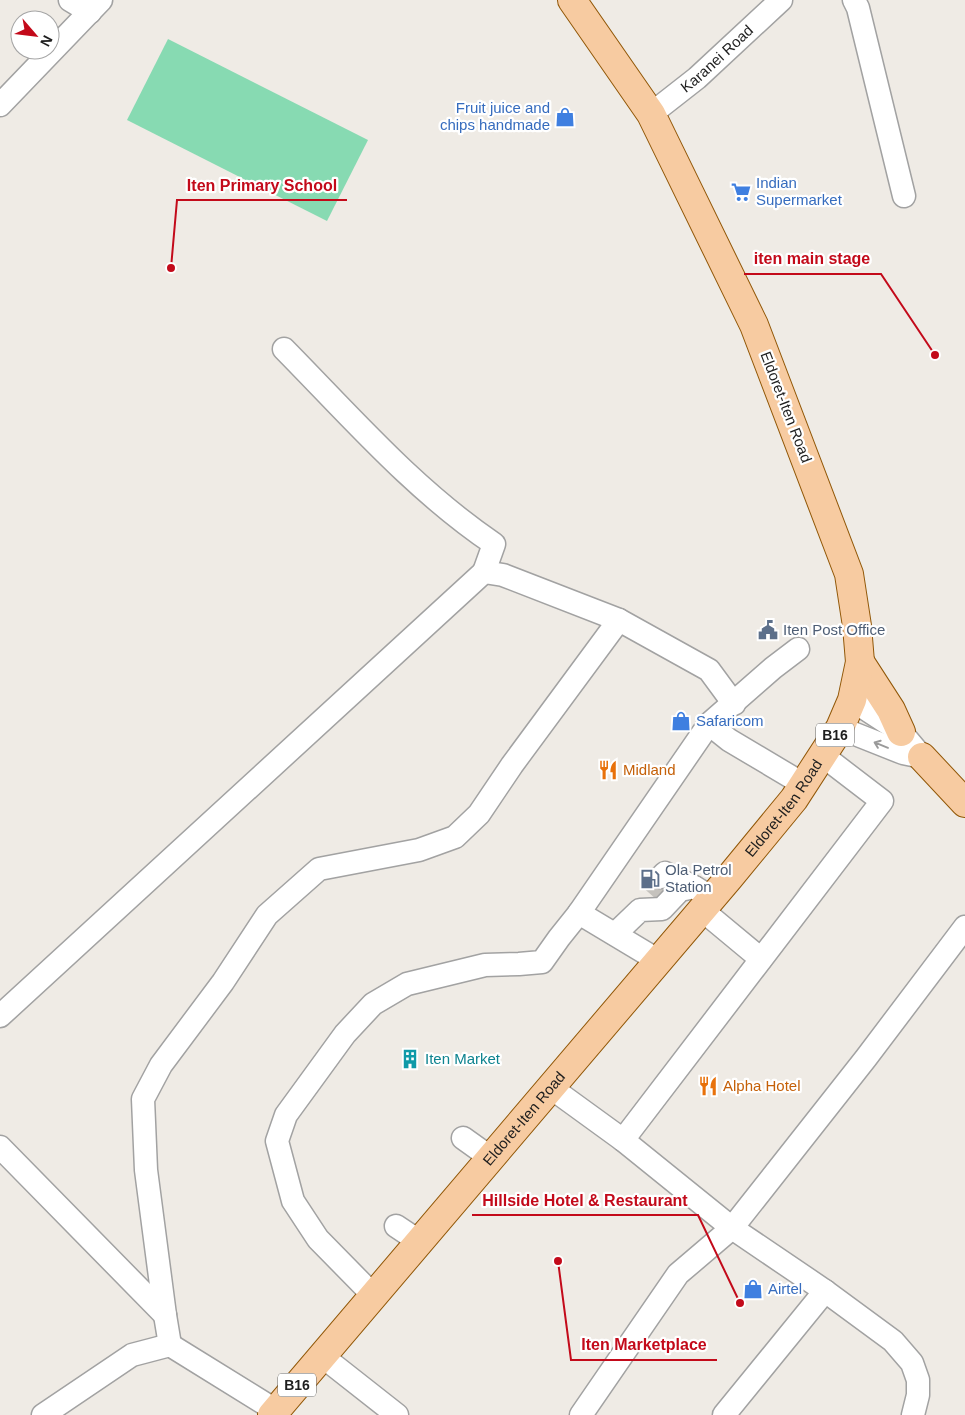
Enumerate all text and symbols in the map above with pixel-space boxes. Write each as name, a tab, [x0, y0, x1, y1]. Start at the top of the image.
north arrow	[10, 10, 60, 60]
street label: Karanei Road	[677, 21, 756, 96]
text: N	[37, 33, 56, 49]
place label: Fruit juice and chips handmade	[440, 99, 550, 133]
shop icon: Fruit juice and chips handmade	[554, 106, 576, 128]
callout: Iten Primary School	[177, 169, 347, 200]
place label: Indian Supermarket	[756, 174, 843, 208]
text: Iten Primary School	[187, 177, 337, 194]
supermarket icon: Indian Supermarket	[730, 181, 752, 203]
callout: iten main stage	[744, 243, 881, 274]
text: iten main stage	[754, 250, 870, 267]
street label: Eldoret-Iten Road	[757, 349, 815, 465]
public building icon: Iten Post Office	[757, 619, 779, 641]
place label: Iten Post Office	[783, 621, 885, 638]
shop icon: Safaricom	[670, 710, 692, 732]
place label: Safaricom	[696, 712, 764, 729]
road number: B16	[816, 724, 854, 746]
one-way arrow	[873, 739, 888, 748]
street label: Eldoret-Iten Road	[741, 756, 825, 860]
restaurant icon: Midland	[597, 759, 619, 781]
place label: Midland	[623, 761, 676, 778]
place label: Ola Petrol Station	[665, 861, 732, 895]
fuel station icon: Ola Petrol Station	[639, 868, 661, 890]
building icon: Iten Market	[399, 1048, 421, 1070]
place label: Iten Market	[425, 1050, 501, 1067]
street label: Eldoret-Iten Road	[479, 1068, 568, 1169]
restaurant icon: Alpha Hotel	[697, 1075, 719, 1097]
place label: Alpha Hotel	[723, 1077, 801, 1094]
callout: Hillside Hotel & Restaurant	[472, 1184, 698, 1215]
text: Hillside Hotel & Restaurant	[482, 1192, 688, 1209]
shop icon: Airtel	[742, 1278, 764, 1300]
place label: Airtel	[768, 1280, 802, 1297]
callout: Iten Marketplace	[571, 1329, 717, 1360]
text: Iten Marketplace	[581, 1336, 707, 1353]
road number: B16	[278, 1374, 316, 1396]

